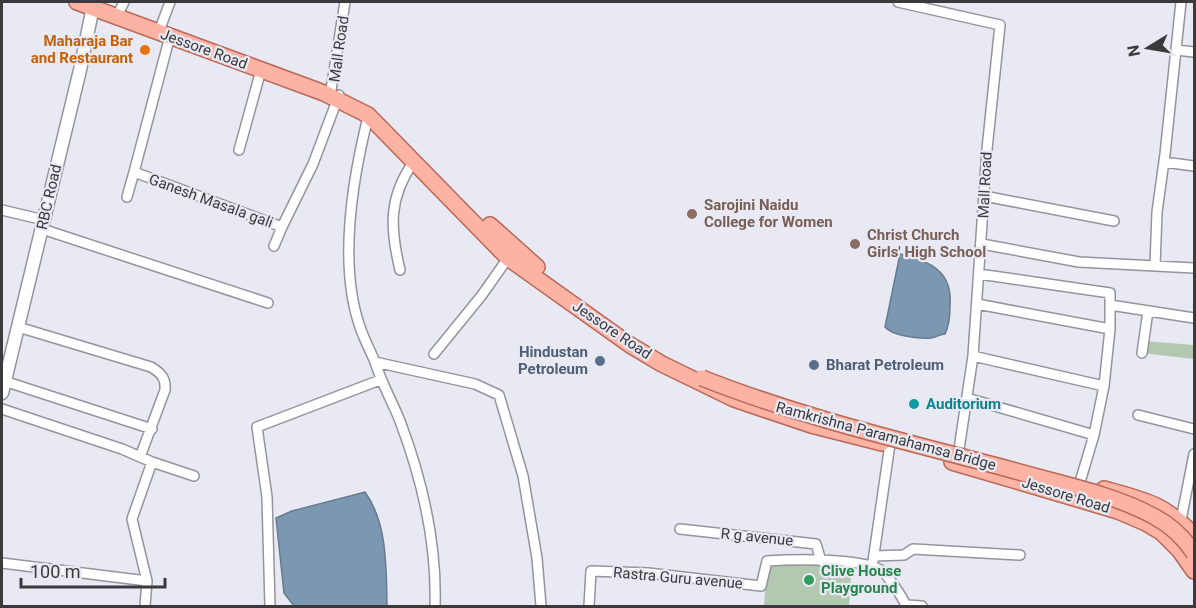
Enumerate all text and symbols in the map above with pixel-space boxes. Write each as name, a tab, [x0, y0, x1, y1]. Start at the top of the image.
street label: Mall Road	[325, 15, 353, 83]
north arrow	[1118, 18, 1178, 78]
street label: Jessore Road	[158, 25, 250, 73]
place label: Maharaja Bar and Restaurant	[31, 32, 133, 67]
marker: Maharaja Bar and Restaurant	[138, 43, 152, 57]
text: N	[1123, 43, 1144, 58]
street label: Mall Road	[974, 151, 996, 219]
street label: RBC Road	[33, 163, 65, 231]
street label: Ganesh Masala gali	[146, 170, 276, 232]
place label: Sarojini Naidu College for Women	[704, 196, 833, 231]
marker: Sarojini Naidu College for Women	[685, 207, 699, 221]
place label: Christ Church Girls' High School	[867, 226, 986, 261]
marker: Christ Church Girls' High School	[848, 237, 862, 251]
street label: Jessore Road	[569, 297, 655, 363]
place label: Hindustan Petroleum	[518, 343, 588, 378]
marker: Hindustan Petroleum	[593, 354, 607, 368]
place label: Bharat Petroleum	[826, 356, 944, 374]
marker: Bharat Petroleum	[807, 358, 821, 372]
place label: Auditorium	[926, 395, 1001, 413]
marker: Auditorium	[907, 397, 921, 411]
street label: Ramkrishna Paramahamsa Bridge	[774, 398, 998, 474]
street label: Jessore Road	[1020, 473, 1112, 517]
street label: R g avenue	[720, 524, 794, 550]
scale bar	[21, 551, 165, 589]
text: 100 m	[30, 561, 81, 582]
place label: Clive House Playground	[821, 562, 901, 597]
street label: Rastra Guru avenue	[612, 563, 744, 593]
marker: Clive House Playground	[802, 573, 816, 587]

